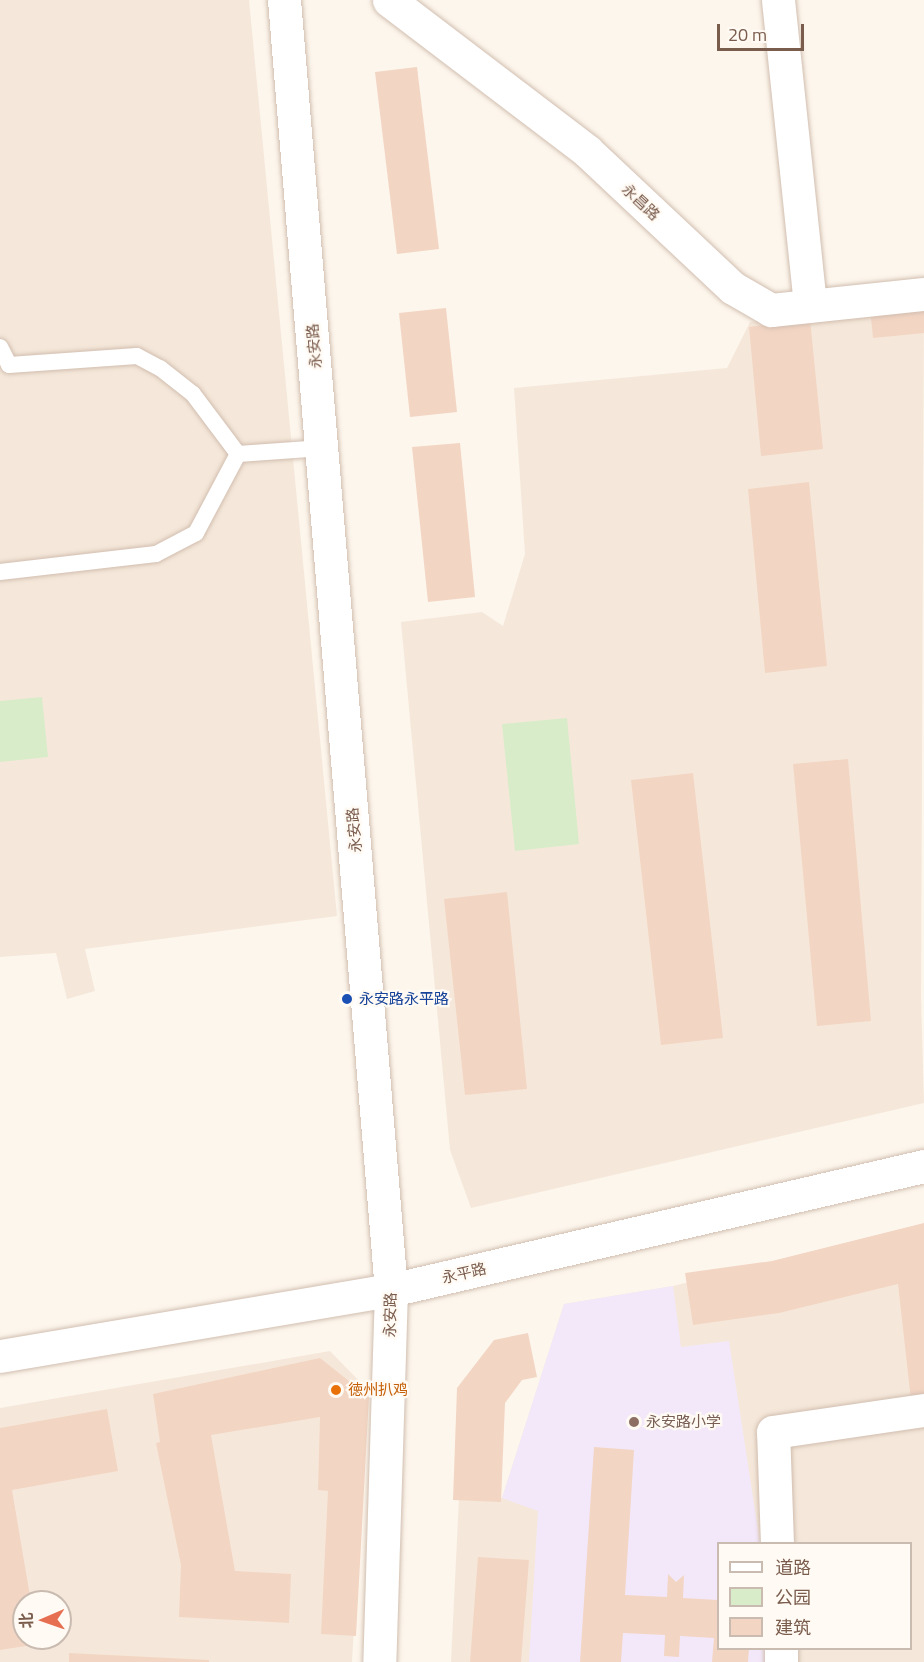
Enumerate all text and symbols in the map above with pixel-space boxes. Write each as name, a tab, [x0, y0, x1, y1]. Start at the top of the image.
scale bar	[720, 12, 807, 50]
text: 20 m	[728, 21, 767, 48]
street label: 永昌路	[618, 180, 664, 224]
street label: 永安路	[303, 323, 325, 369]
street label: 永安路	[343, 807, 365, 853]
place label: 永安路永平路	[359, 990, 449, 1008]
marker: 永安路永平路	[340, 992, 354, 1006]
street label: 永平路	[440, 1259, 488, 1287]
street label: 永安路	[381, 1292, 399, 1338]
place label: 徳州扒鸡	[348, 1381, 408, 1399]
marker: 徳州扒鸡	[329, 1383, 343, 1397]
place label: 永安路小学	[646, 1413, 721, 1431]
marker: 永安路小学	[627, 1415, 641, 1429]
legend	[717, 1542, 912, 1650]
text: 道路	[775, 1554, 811, 1581]
text: 公园	[775, 1584, 811, 1611]
north arrow	[12, 1590, 72, 1650]
text: 北	[14, 1612, 38, 1629]
text: 建筑	[775, 1614, 811, 1641]

